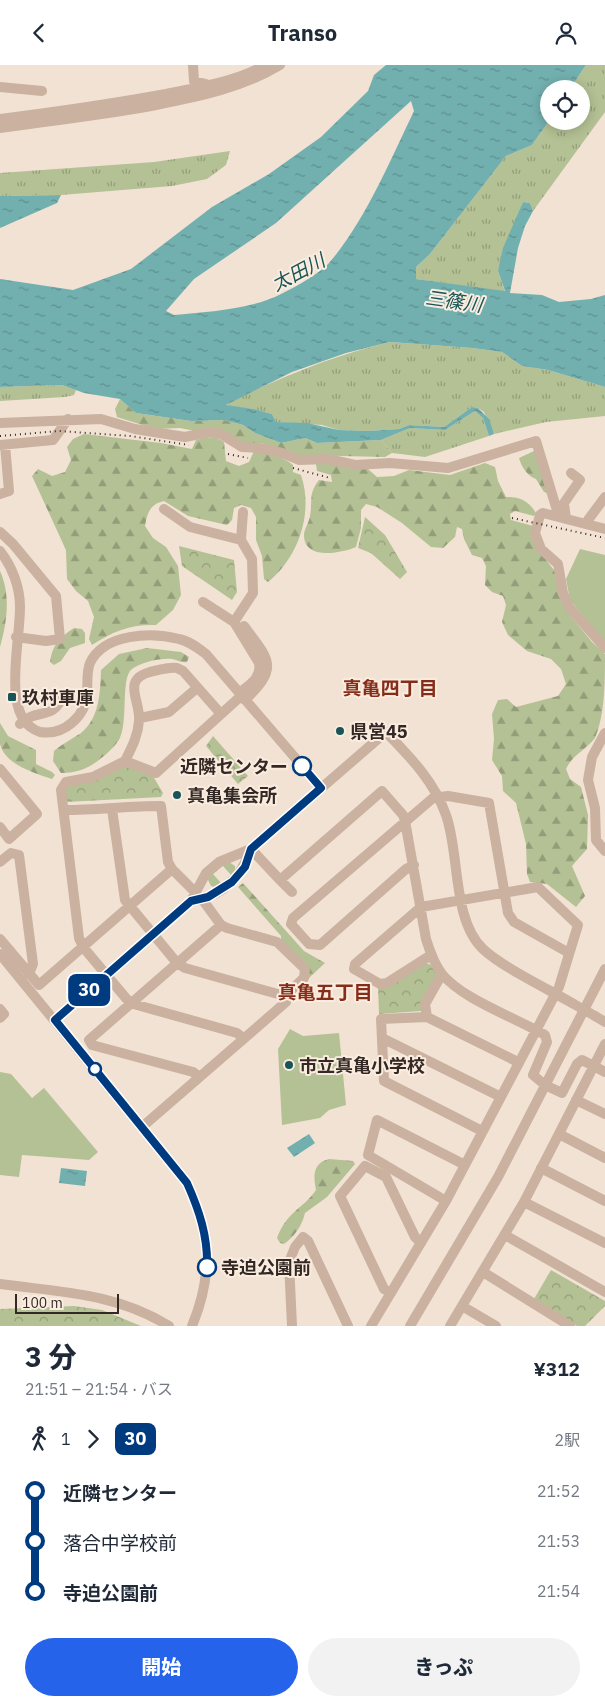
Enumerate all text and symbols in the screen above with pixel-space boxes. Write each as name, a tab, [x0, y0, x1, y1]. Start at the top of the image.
text: Transo	[268, 18, 337, 47]
icon: back	[25, 19, 53, 47]
icon: person	[552, 19, 580, 47]
map controls	[540, 80, 590, 130]
button: locate	[540, 80, 590, 130]
water label: 太田川	[267, 247, 331, 296]
water label: 三篠川	[424, 285, 486, 317]
district label: 真亀四丁目	[342, 676, 438, 700]
place label: 玖村車庫	[22, 686, 94, 709]
marker: 玖村車庫	[6, 691, 18, 703]
place label: 県営45	[350, 720, 408, 743]
marker: 県営45	[334, 725, 346, 737]
place label: 近隣センター	[180, 755, 288, 778]
marker: 近隣センター	[292, 756, 312, 776]
place label: 真亀集会所	[187, 784, 277, 807]
marker: 真亀集会所	[171, 789, 183, 801]
line badge: 30	[66, 974, 112, 1006]
text: 30	[78, 978, 100, 1001]
district label: 真亀五丁目	[277, 980, 373, 1004]
place label: 市立真亀小学校	[299, 1054, 425, 1077]
marker: 市立真亀小学校	[283, 1059, 295, 1071]
unlabelled marker	[88, 1062, 102, 1076]
place label: 寺迫公園前	[221, 1256, 311, 1279]
marker: 寺迫公園前	[197, 1257, 217, 1277]
scale bar	[15, 1291, 119, 1314]
text: 100 m	[22, 1294, 63, 1312]
text: 3 分	[25, 1338, 76, 1375]
text: ¥312	[533, 1357, 580, 1381]
text: 21:51 – 21:54 · バス	[25, 1379, 173, 1399]
icon: walk	[25, 1425, 53, 1453]
icon: forward	[79, 1425, 107, 1453]
text: 30	[125, 1427, 146, 1450]
text: 1	[61, 1429, 71, 1449]
text: 2駅	[554, 1430, 580, 1450]
text: 近隣センター	[63, 1481, 177, 1505]
text: 21:52	[537, 1481, 580, 1501]
text: 落合中学校前	[63, 1531, 177, 1555]
text: 21:53	[537, 1531, 580, 1551]
text: 寺迫公園前	[63, 1581, 158, 1605]
text: 21:54	[537, 1581, 580, 1601]
button: 開始	[25, 1638, 298, 1696]
button: きっぷ	[308, 1638, 580, 1696]

